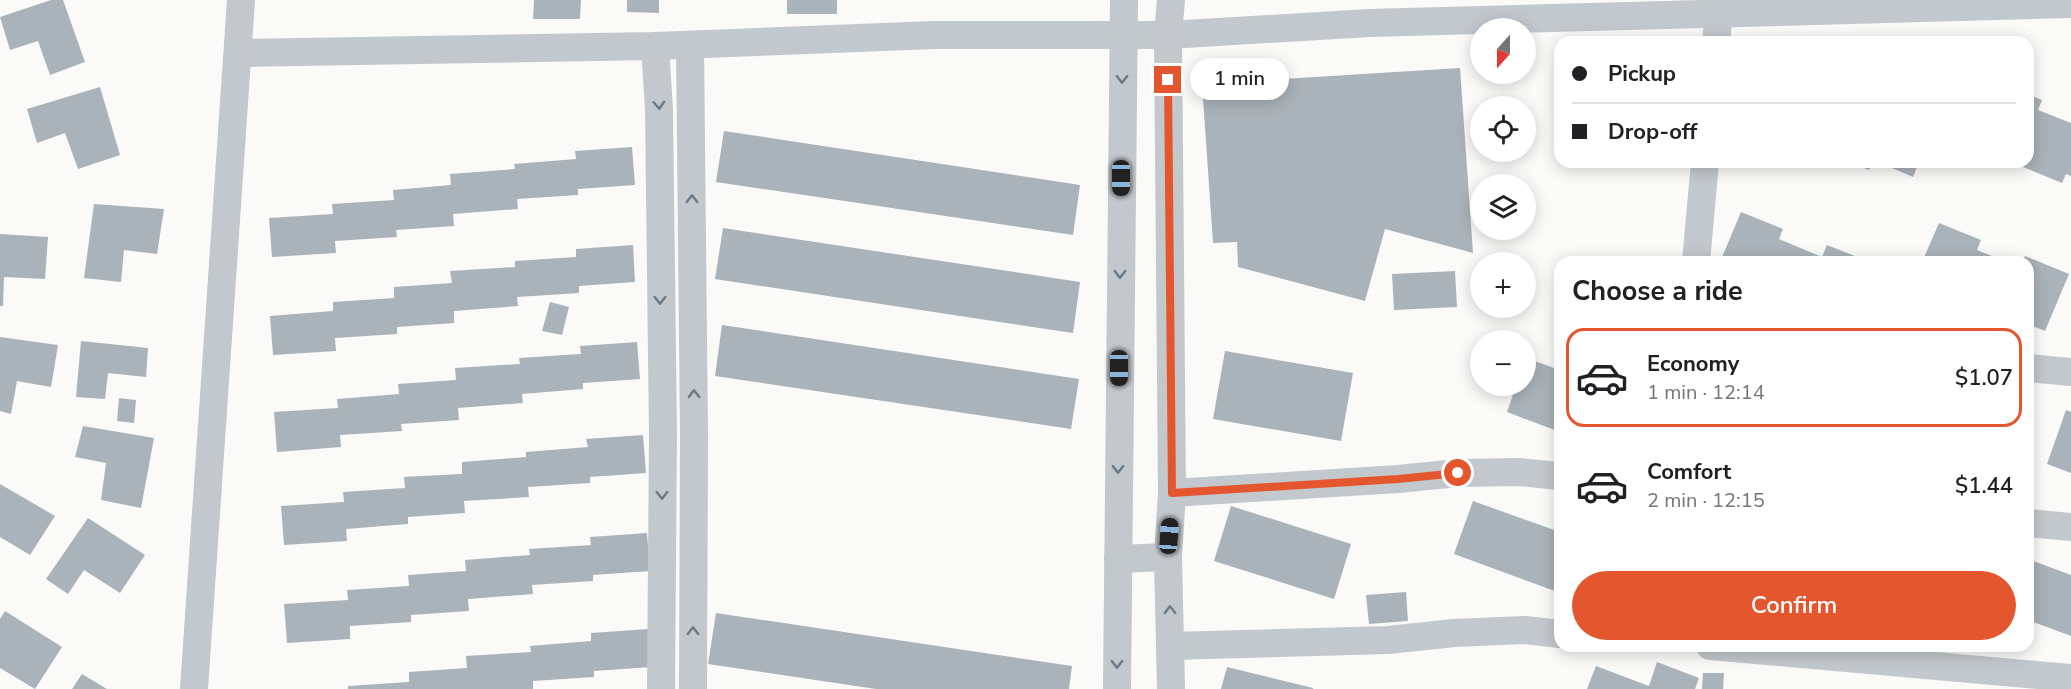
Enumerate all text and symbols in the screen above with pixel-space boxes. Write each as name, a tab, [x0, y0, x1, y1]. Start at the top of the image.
north arrow	[1470, 18, 1536, 84]
map controls	[1470, 18, 1536, 396]
callout: 1 min	[1189, 59, 1288, 101]
text: Pickup	[1608, 59, 1676, 89]
text: 1 min	[1214, 65, 1265, 92]
route end	[1154, 66, 1181, 93]
one-way arrow	[1116, 75, 1128, 84]
button: locate	[1470, 96, 1536, 162]
one-way arrow	[652, 100, 665, 109]
text: Drop-off	[1608, 117, 1697, 147]
car	[1112, 160, 1130, 196]
button: layers	[1470, 174, 1536, 240]
one-way arrow	[686, 194, 698, 203]
button: +	[1470, 252, 1536, 318]
one-way arrow	[1114, 270, 1126, 279]
text: Choose a ride	[1572, 273, 1743, 310]
one-way arrow	[654, 295, 666, 304]
button: −	[1470, 330, 1536, 396]
text: Economy	[1647, 349, 1739, 379]
car	[1110, 350, 1128, 386]
icon: car	[1575, 351, 1629, 405]
text: $1.07	[1955, 363, 2013, 393]
text: 1 min · 12:14	[1647, 379, 1765, 406]
one-way arrow	[687, 389, 700, 398]
text: Comfort	[1647, 457, 1731, 487]
route start	[1444, 459, 1471, 486]
icon: car	[1575, 459, 1629, 513]
one-way arrow	[1112, 465, 1125, 474]
text: $1.44	[1955, 471, 2013, 501]
text: 2 min · 12:15	[1647, 487, 1765, 514]
one-way arrow	[656, 490, 668, 499]
car	[1159, 517, 1179, 555]
button: Confirm	[1572, 571, 2016, 640]
one-way arrow	[1163, 605, 1176, 614]
one-way arrow	[687, 626, 700, 635]
one-way arrow	[1111, 660, 1123, 669]

